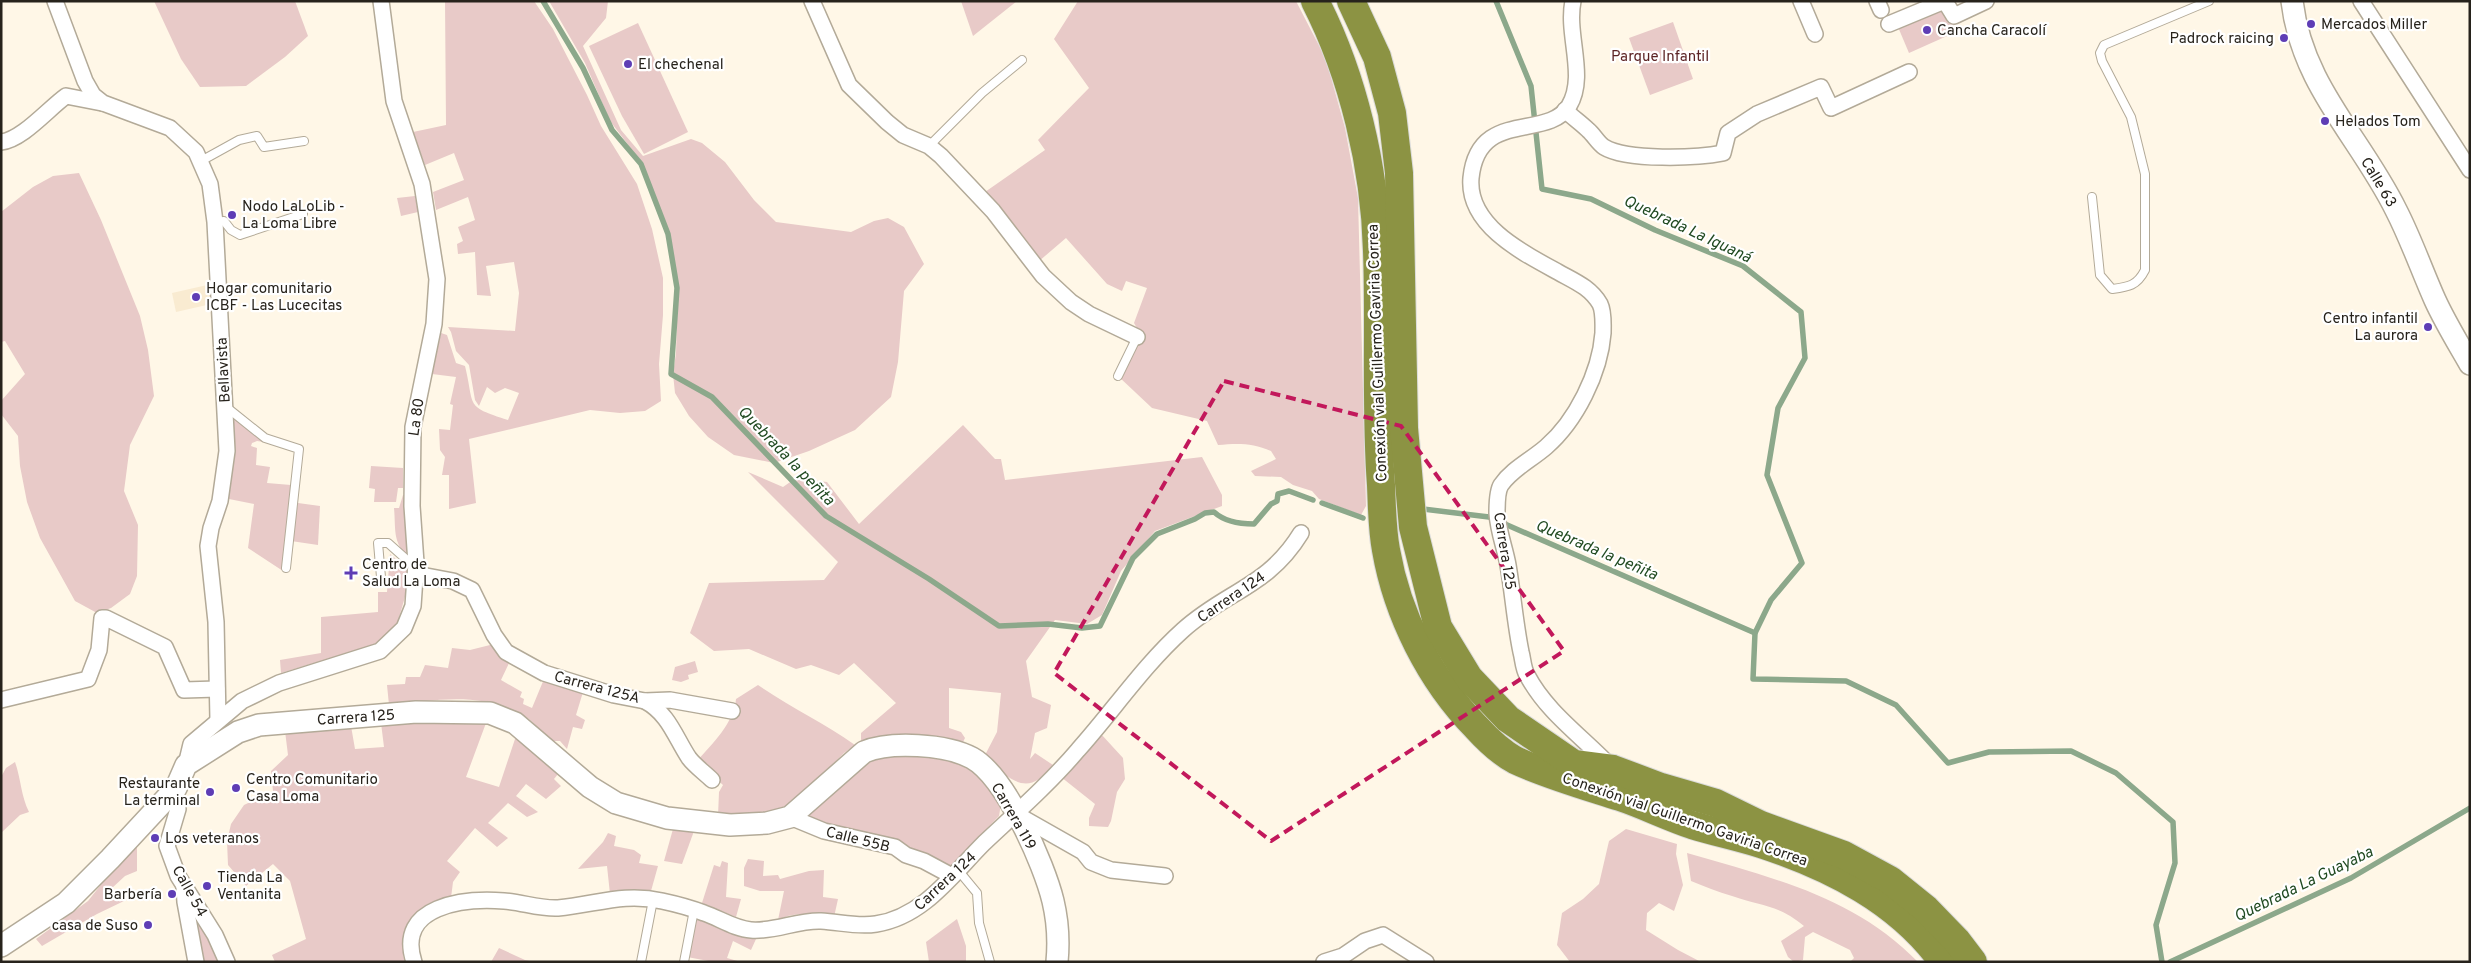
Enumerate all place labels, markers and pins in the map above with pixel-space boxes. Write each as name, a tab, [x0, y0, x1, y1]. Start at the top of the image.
place label: Mercados Miller	[2321, 16, 2427, 35]
marker: Mercados Miller	[2305, 18, 2317, 30]
place label: Cancha Caracolí	[1937, 22, 2047, 41]
marker: Cancha Caracolí	[1921, 24, 1933, 36]
place label: Padrock raicing	[2170, 30, 2274, 49]
marker: Padrock raicing	[2278, 32, 2290, 44]
place label: El chechenal	[638, 56, 724, 75]
marker: El chechenal	[622, 58, 634, 70]
place label: Helados Tom	[2335, 113, 2421, 132]
marker: Helados Tom	[2319, 115, 2331, 127]
place label: Nodo LaLoLib - La Loma Libre	[242, 198, 345, 234]
marker: Nodo LaLoLib - La Loma Libre	[226, 209, 238, 221]
place label: Hogar comunitario ICBF - Las Lucecitas	[206, 280, 342, 316]
marker: Hogar comunitario ICBF - Las Lucecitas	[190, 291, 202, 303]
place label: Centro infantil La aurora	[2323, 310, 2418, 346]
marker: Centro infantil La aurora	[2422, 321, 2434, 333]
place label: Centro de Salud La Loma	[362, 556, 460, 592]
marker: Centro de Salud La Loma	[344, 566, 358, 580]
place label: Centro Comunitario Casa Loma	[246, 771, 378, 807]
place label: Restaurante La terminal	[118, 775, 200, 811]
marker: Centro Comunitario Casa Loma	[230, 782, 242, 794]
marker: Restaurante La terminal	[204, 786, 216, 798]
place label: Los veteranos	[165, 830, 259, 849]
marker: Los veteranos	[149, 832, 161, 844]
place label: Tienda La Ventanita	[217, 869, 283, 905]
marker: Tienda La Ventanita	[201, 880, 213, 892]
place label: Barbería	[104, 886, 162, 905]
marker: Barbería	[166, 888, 178, 900]
place label: casa de Suso	[52, 917, 138, 936]
marker: casa de Suso	[142, 919, 154, 931]

